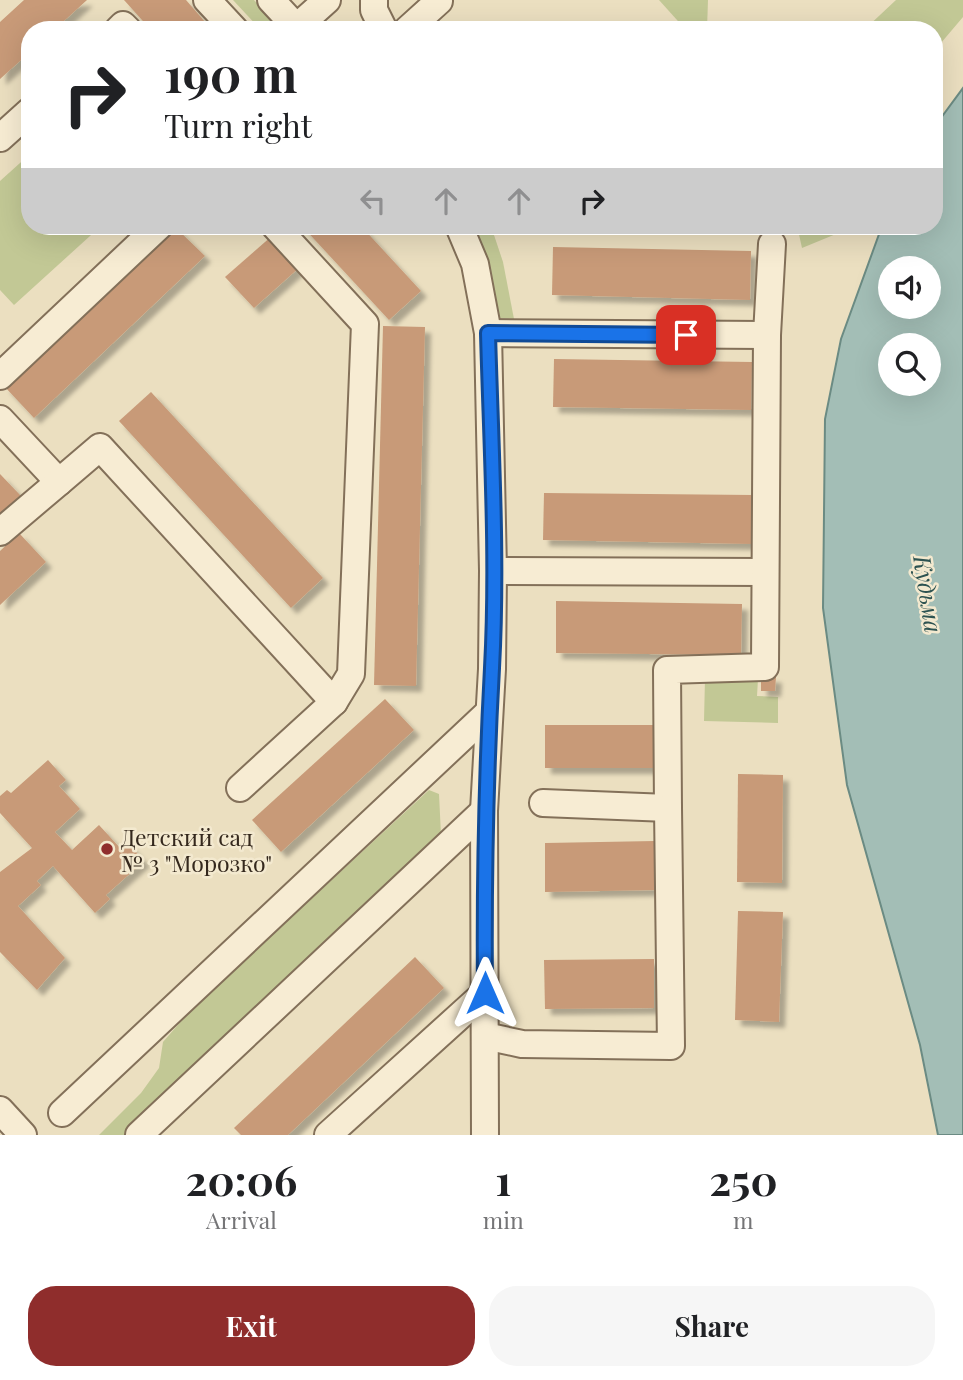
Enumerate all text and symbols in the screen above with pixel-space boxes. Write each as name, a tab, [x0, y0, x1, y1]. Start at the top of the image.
text: 190 m	[164, 40, 297, 105]
icon: right	[49, 49, 140, 140]
text: Turn right	[164, 103, 312, 146]
icon: left	[354, 182, 392, 220]
icon: ahead	[427, 182, 465, 220]
icon: ahead	[500, 182, 538, 220]
icon: right	[573, 182, 611, 220]
map controls	[878, 256, 941, 396]
button: sound	[878, 256, 941, 319]
pin	[656, 305, 716, 365]
icon: arrive	[667, 316, 705, 354]
button: search	[878, 333, 941, 396]
water label: Кудьма	[907, 552, 951, 635]
place label: Детский сад № 3 "Морозко"	[121, 821, 272, 878]
marker: Детский сад № 3 "Морозко"	[99, 841, 115, 857]
position arrow	[448, 956, 522, 1030]
text: 20:06	[185, 1151, 297, 1207]
text: 1	[495, 1151, 511, 1207]
text: 250	[709, 1151, 778, 1207]
text: Arrival	[206, 1204, 277, 1235]
text: min	[483, 1204, 524, 1235]
text: m	[733, 1204, 754, 1235]
button: Exit	[28, 1286, 475, 1366]
button: Share	[489, 1286, 935, 1366]

